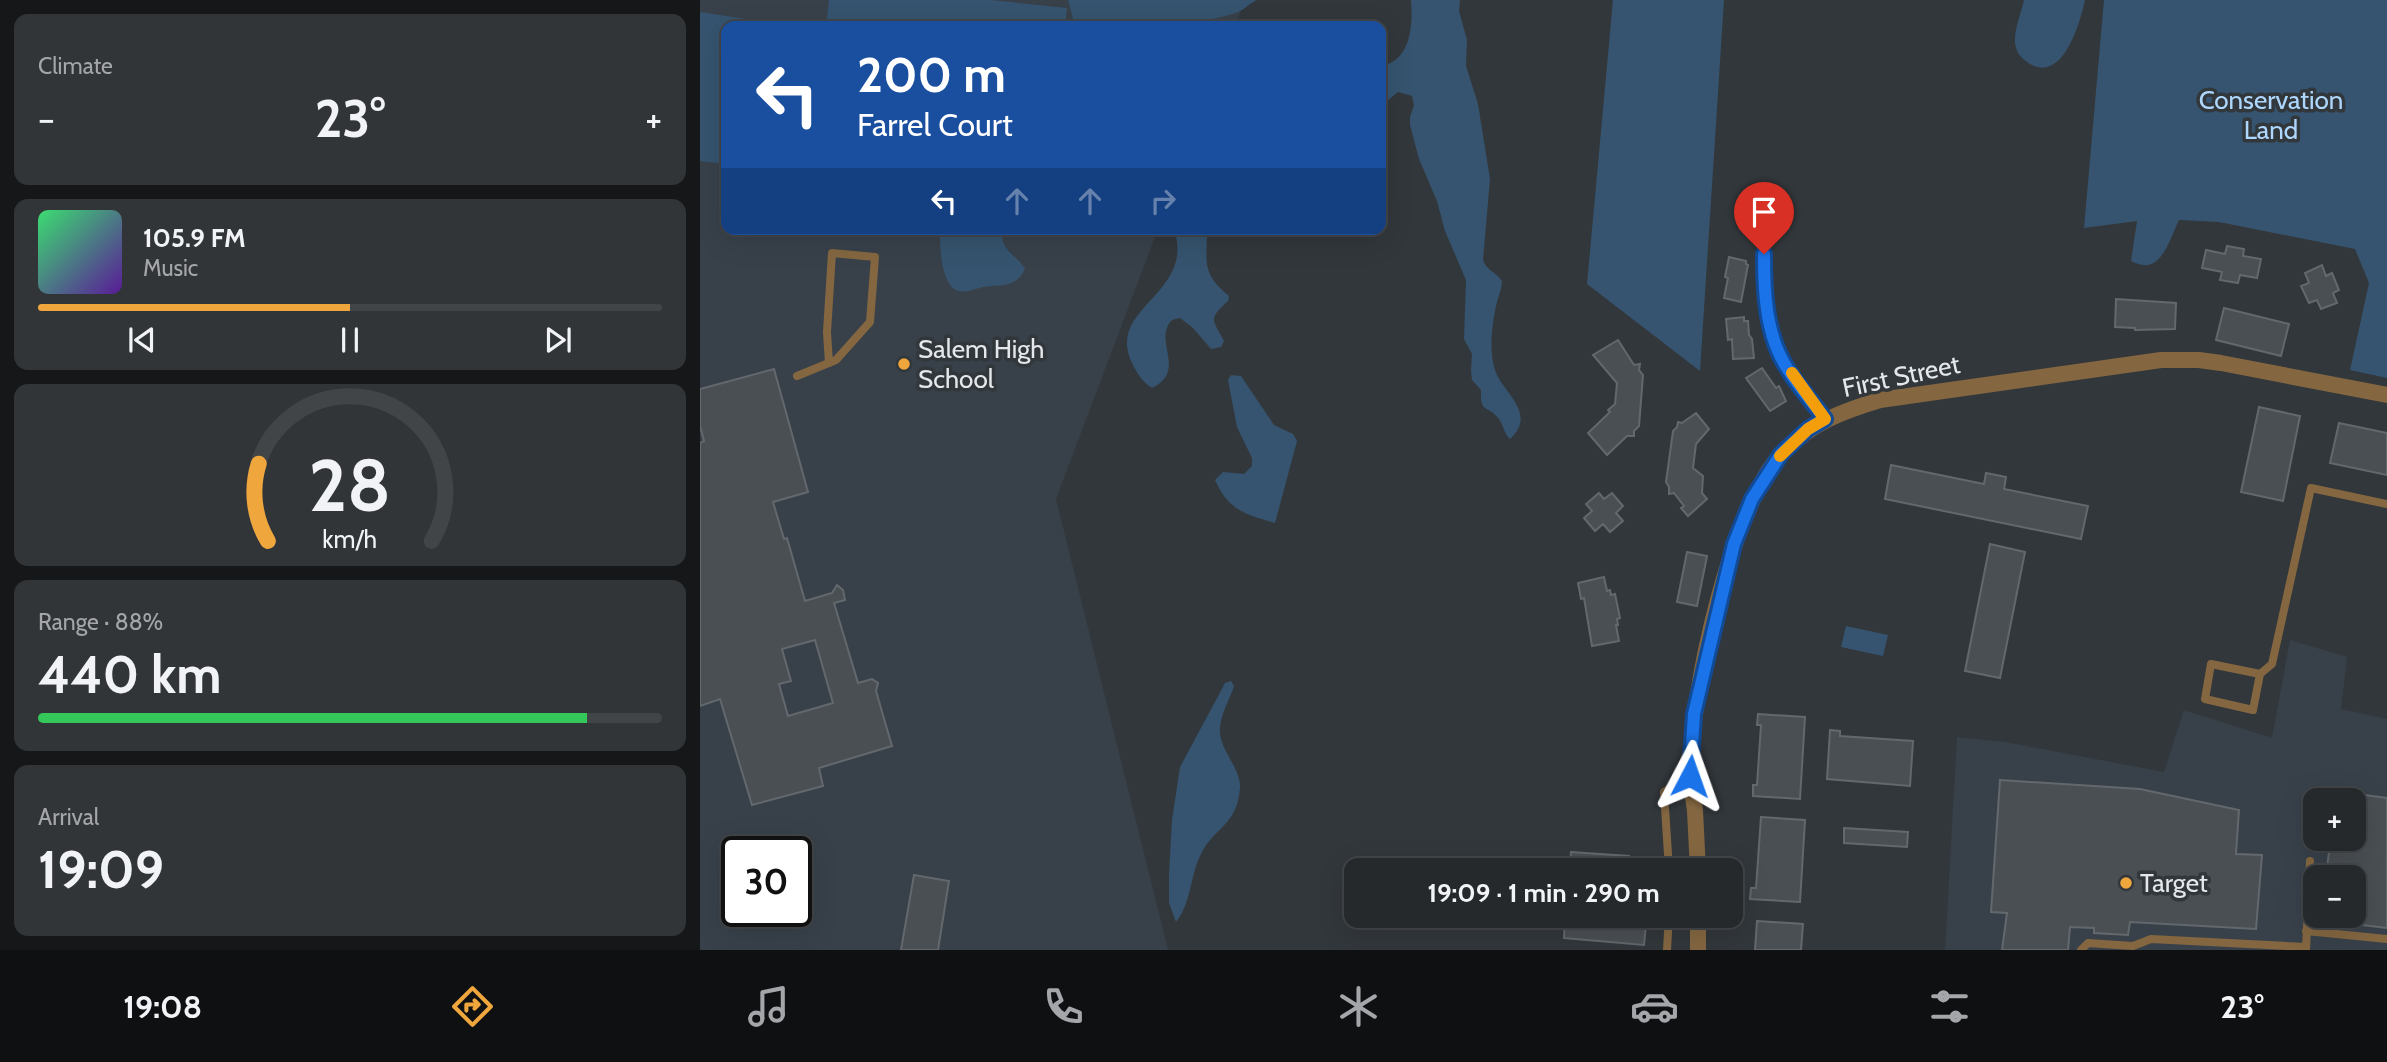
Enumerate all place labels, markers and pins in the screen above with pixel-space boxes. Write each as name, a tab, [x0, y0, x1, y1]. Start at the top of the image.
pin	[1734, 182, 1794, 254]
place label: Salem High School	[918, 333, 1044, 395]
marker: Salem High School	[896, 356, 912, 372]
place label: Target	[2140, 867, 2208, 899]
marker: Target	[2118, 875, 2134, 891]

